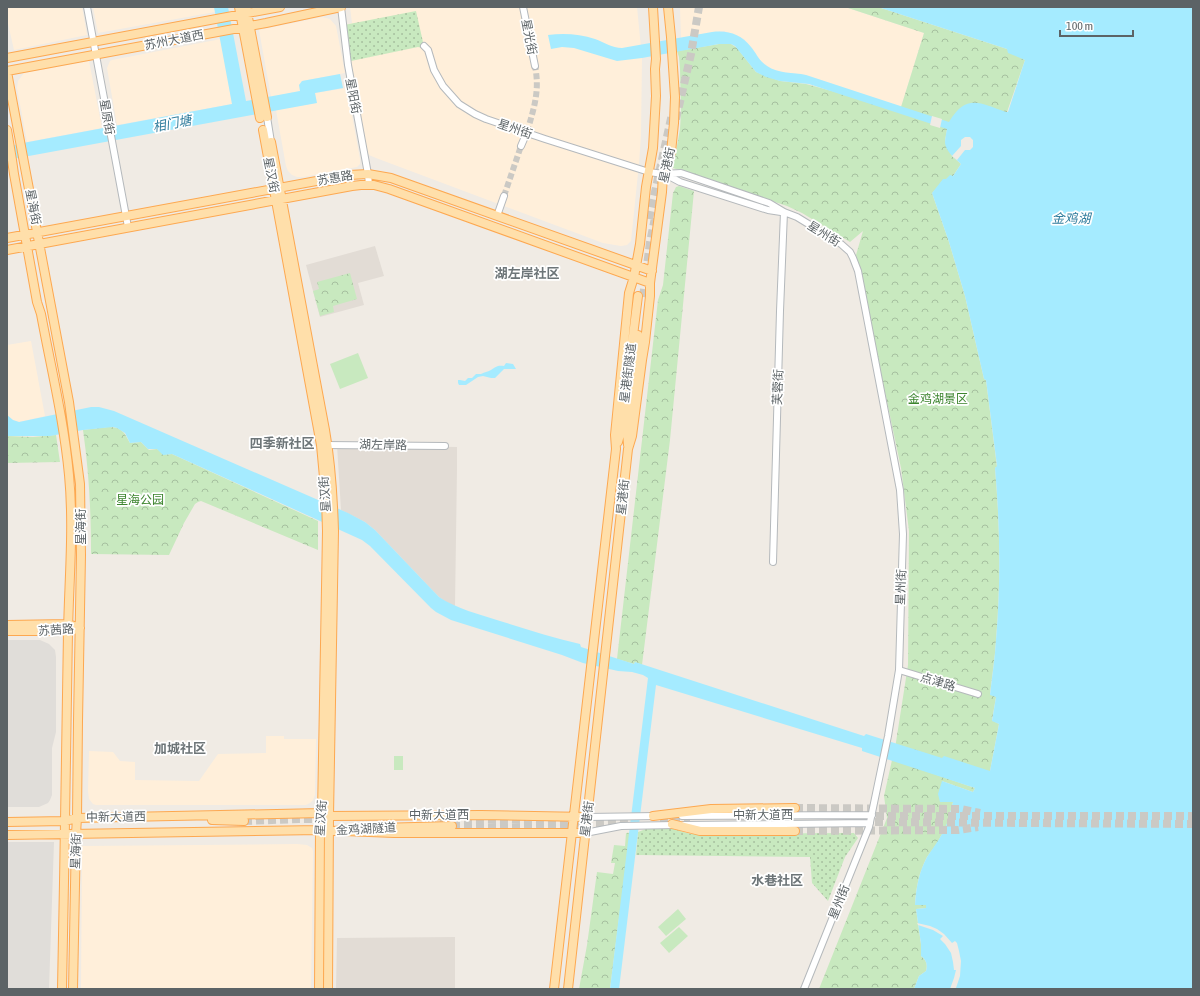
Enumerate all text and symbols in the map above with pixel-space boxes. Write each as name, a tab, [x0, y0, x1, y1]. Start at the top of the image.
scale bar	[1060, 12, 1133, 38]
street label: 星光街	[519, 18, 539, 56]
text: 100 m	[1066, 19, 1093, 33]
street label: 苏州大道西	[143, 27, 205, 53]
street label: 星阳街	[343, 77, 363, 115]
street label: 星原街	[97, 98, 117, 136]
water label: 相门塘	[152, 112, 195, 135]
street label: 星州街	[496, 117, 534, 141]
street label: 星港街	[656, 146, 678, 184]
street label: 星汉街	[261, 156, 281, 194]
street label: 苏惠路	[316, 168, 354, 188]
street label: 星海街	[23, 188, 43, 226]
water label: 金鸡湖	[1051, 211, 1092, 226]
street label: 星州街	[805, 219, 843, 249]
district label: 湖左岸社区	[494, 266, 560, 281]
street label: 星港街隧道	[617, 342, 639, 404]
street label: 芙蓉街	[770, 369, 786, 405]
park label: 金鸡湖景区	[908, 392, 968, 406]
district label: 四季新社区	[249, 436, 315, 451]
street label: 湖左岸路	[359, 438, 407, 452]
street label: 星汉街	[317, 476, 333, 512]
street label: 星港街	[614, 478, 632, 516]
park label: 星海公园	[116, 493, 164, 507]
street label: 星海街	[74, 509, 88, 545]
street label: 星州街	[893, 569, 909, 605]
street label: 苏茜路	[38, 622, 74, 638]
street label: 点津路	[919, 670, 957, 694]
district label: 加城社区	[154, 741, 206, 756]
street label: 星汉街	[313, 800, 329, 836]
street label: 星港街	[578, 800, 596, 838]
street label: 中新大道西	[409, 808, 469, 822]
street label: 中新大道西	[733, 808, 793, 822]
street label: 中新大道西	[86, 809, 146, 825]
street label: 金鸡湖隧道	[336, 820, 396, 838]
street label: 星海街	[68, 833, 84, 869]
district label: 水巷社区	[751, 873, 803, 888]
street label: 星州街	[826, 883, 852, 921]

